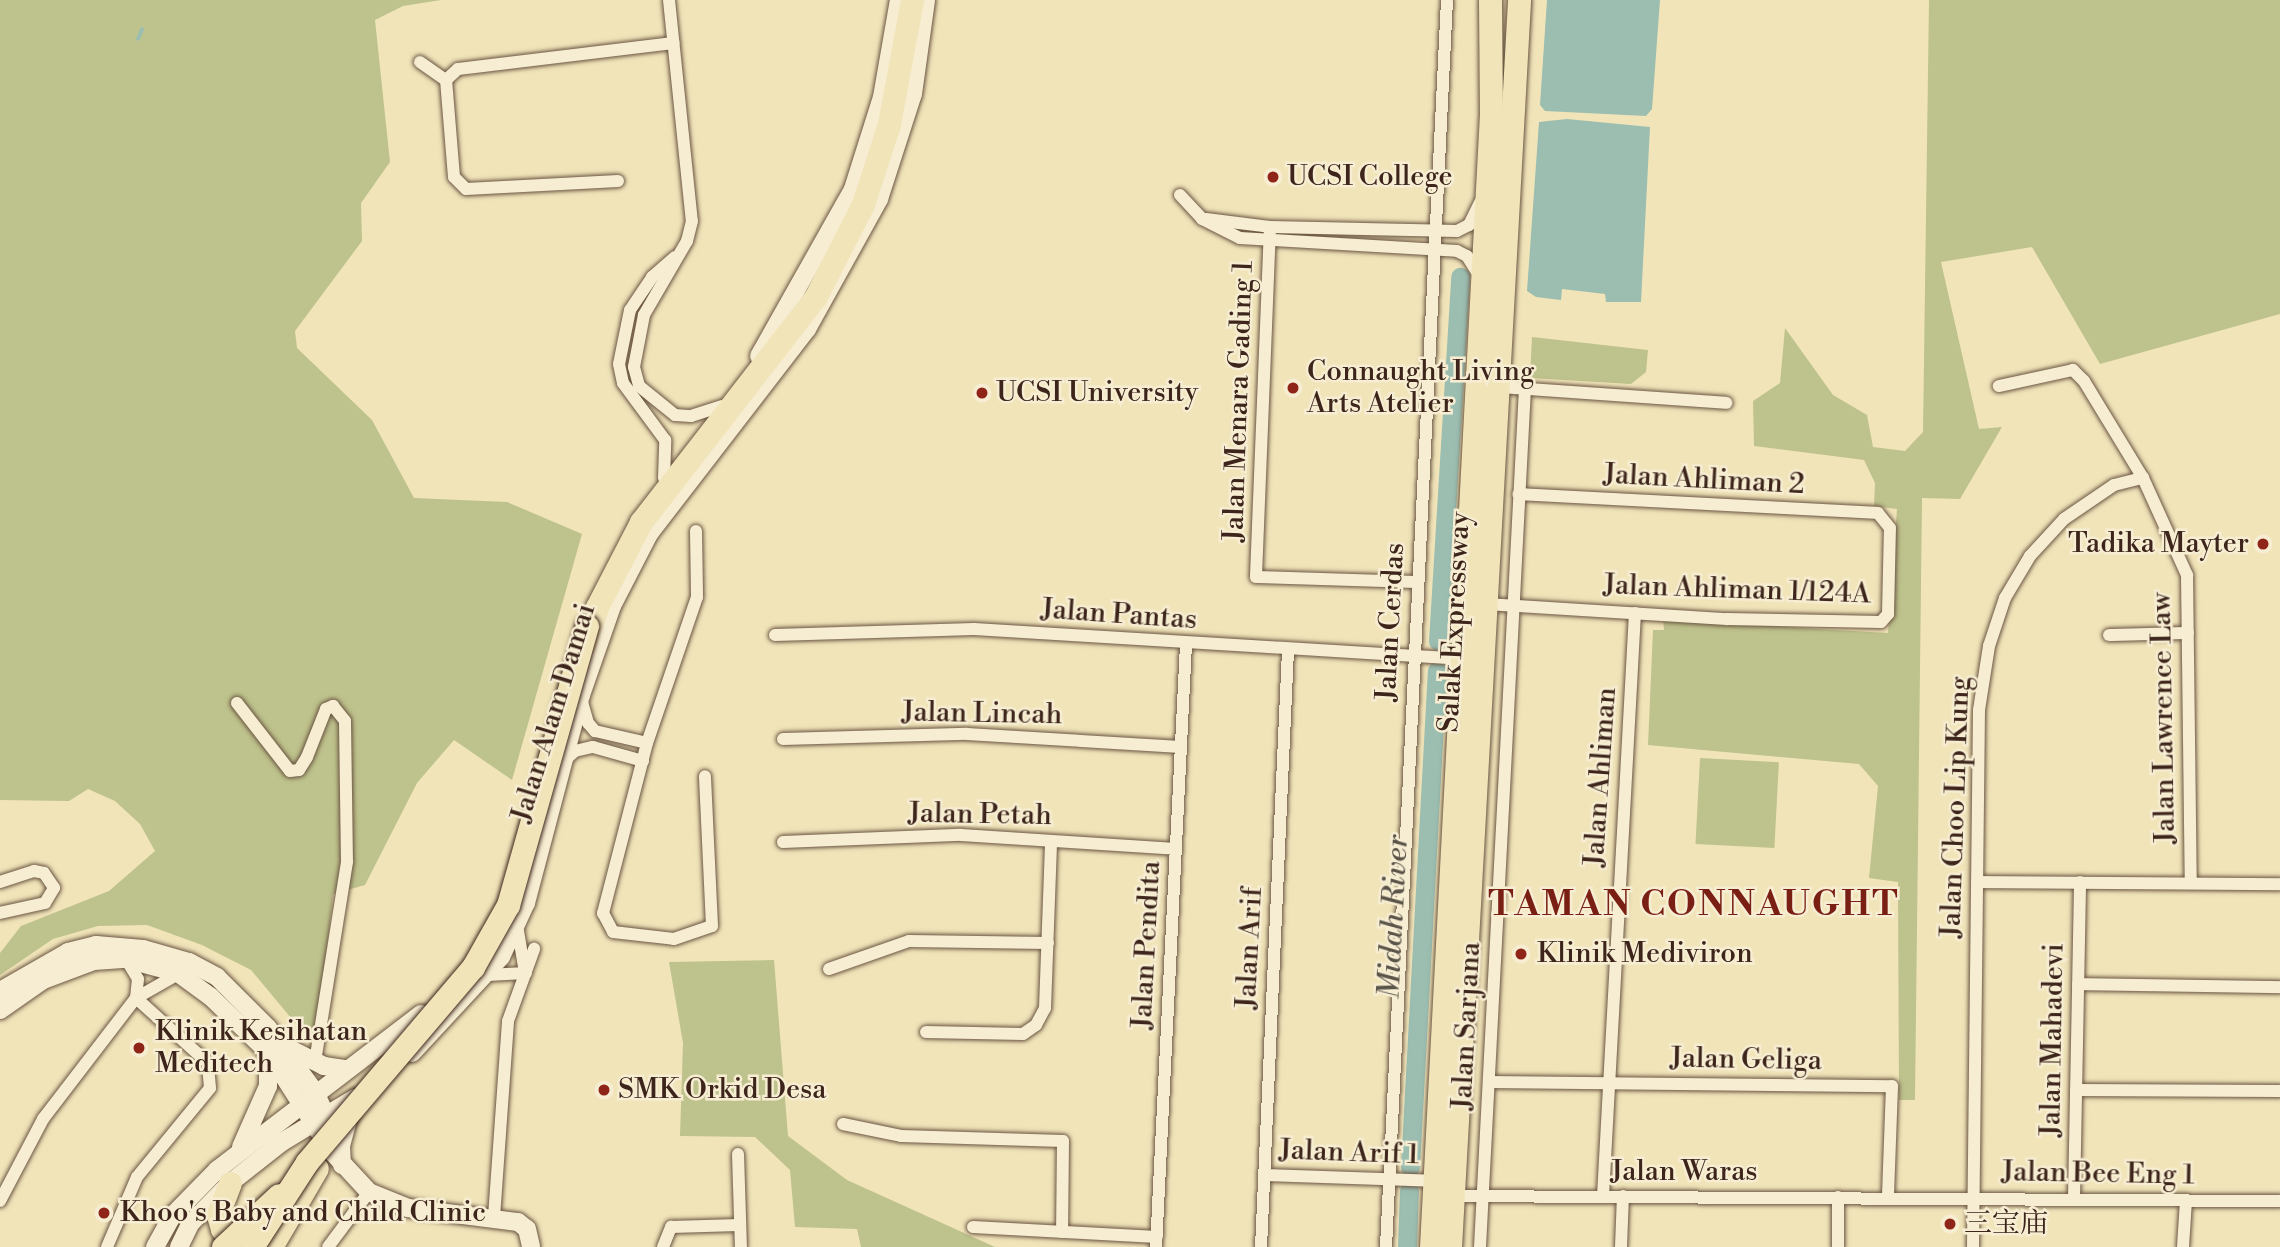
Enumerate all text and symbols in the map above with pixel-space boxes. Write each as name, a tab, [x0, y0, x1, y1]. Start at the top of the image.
place label: UCSI College	[1287, 160, 1453, 194]
marker: UCSI College	[1265, 169, 1281, 185]
street label: Jalan Menara Gading 1	[1217, 260, 1261, 542]
place label: Connaught Living Arts Atelier	[1307, 355, 1534, 421]
place label: UCSI University	[996, 376, 1198, 410]
marker: Connaught Living Arts Atelier	[1285, 380, 1301, 396]
marker: UCSI University	[974, 385, 990, 401]
street label: Jalan Ahliman 2	[1603, 458, 1805, 502]
street label: Salak Expressway	[1432, 511, 1478, 733]
place label: Tadika Mayter	[2068, 527, 2249, 561]
marker: Tadika Mayter	[2255, 536, 2271, 552]
street label: Jalan Cerdas	[1370, 542, 1412, 702]
street label: Jalan Ahliman 1/124A	[1603, 569, 1871, 611]
street label: Jalan Lawrence Law	[2145, 592, 2183, 844]
street label: Jalan Pantas	[1040, 593, 1198, 637]
street label: Jalan Alam Damai	[505, 600, 603, 826]
street label: Jalan Choo Lip Kung	[1935, 676, 1977, 938]
street label: Jalan Ahliman	[1578, 686, 1624, 868]
street label: Jalan Lincah	[902, 696, 1062, 732]
street label: Jalan Petah	[908, 797, 1052, 833]
water label: Midah River	[1372, 834, 1416, 1000]
street label: Jalan Pendita	[1126, 860, 1168, 1030]
district label: TAMAN CONNAUGHT	[1490, 884, 1898, 926]
street label: Jalan Arif	[1230, 886, 1270, 1010]
place label: Klinik Mediviron	[1537, 937, 1753, 971]
street label: Jalan Sarjana	[1446, 941, 1488, 1111]
street label: Jalan Mahadevi	[2035, 943, 2071, 1137]
marker: Klinik Mediviron	[1511, 944, 1531, 964]
place label: Klinik Kesihatan Meditech	[155, 1015, 367, 1081]
marker: Klinik Kesihatan Meditech	[129, 1038, 149, 1058]
street label: Jalan Geliga	[1670, 1042, 1822, 1078]
place label: SMK Orkid Desa	[618, 1073, 827, 1107]
marker: SMK Orkid Desa	[596, 1082, 612, 1098]
street label: Jalan Arif 1	[1278, 1134, 1420, 1172]
street label: Jalan Waras	[1610, 1155, 1758, 1189]
street label: Jalan Bee Eng 1	[2001, 1156, 2195, 1192]
place label: Khoo's Baby and Child Clinic	[120, 1196, 486, 1230]
marker: Khoo's Baby and Child Clinic	[94, 1203, 114, 1223]
place label: 三宝庙	[1964, 1207, 2048, 1241]
marker: 三宝庙	[1942, 1216, 1958, 1232]

